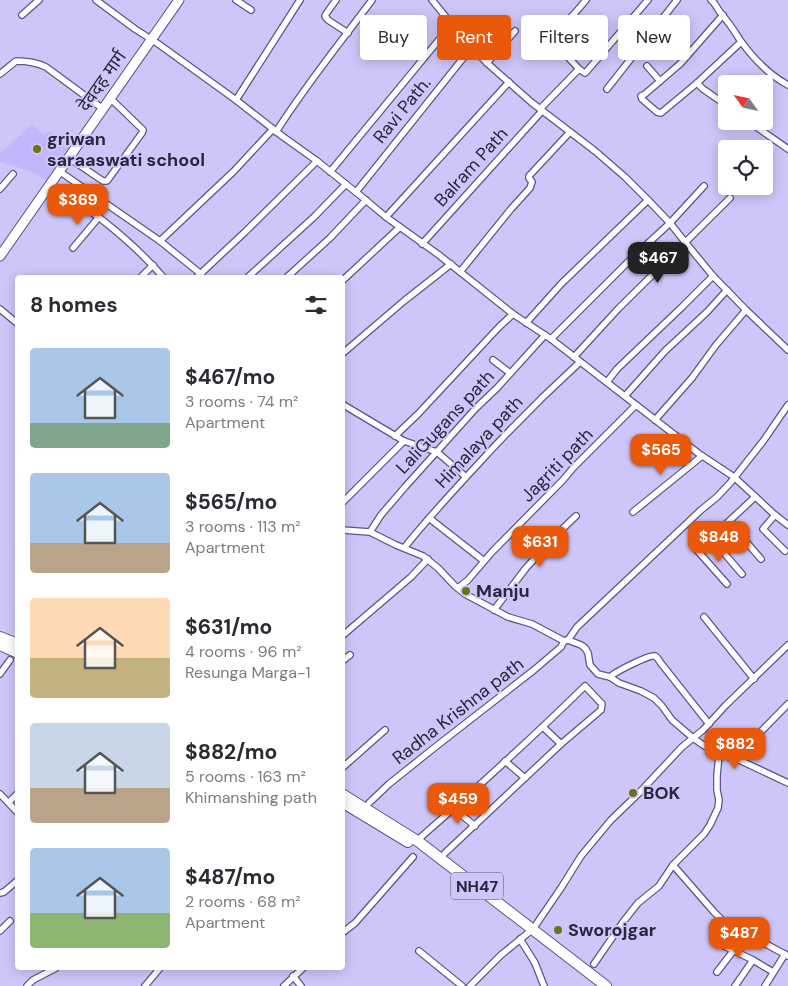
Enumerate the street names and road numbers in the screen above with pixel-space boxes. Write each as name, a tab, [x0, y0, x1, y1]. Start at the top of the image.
street label: देवदह मार्ग	[72, 45, 132, 116]
street label: Ravi Path.	[368, 72, 436, 148]
street label: Balram Path	[429, 122, 513, 212]
street label: LaliGugans path	[391, 365, 499, 479]
street label: Himalaya path	[430, 391, 528, 493]
street label: Jagriti path	[516, 423, 598, 507]
street label: Radha Krishna path	[387, 652, 529, 770]
road number: NH47	[451, 872, 503, 899]

